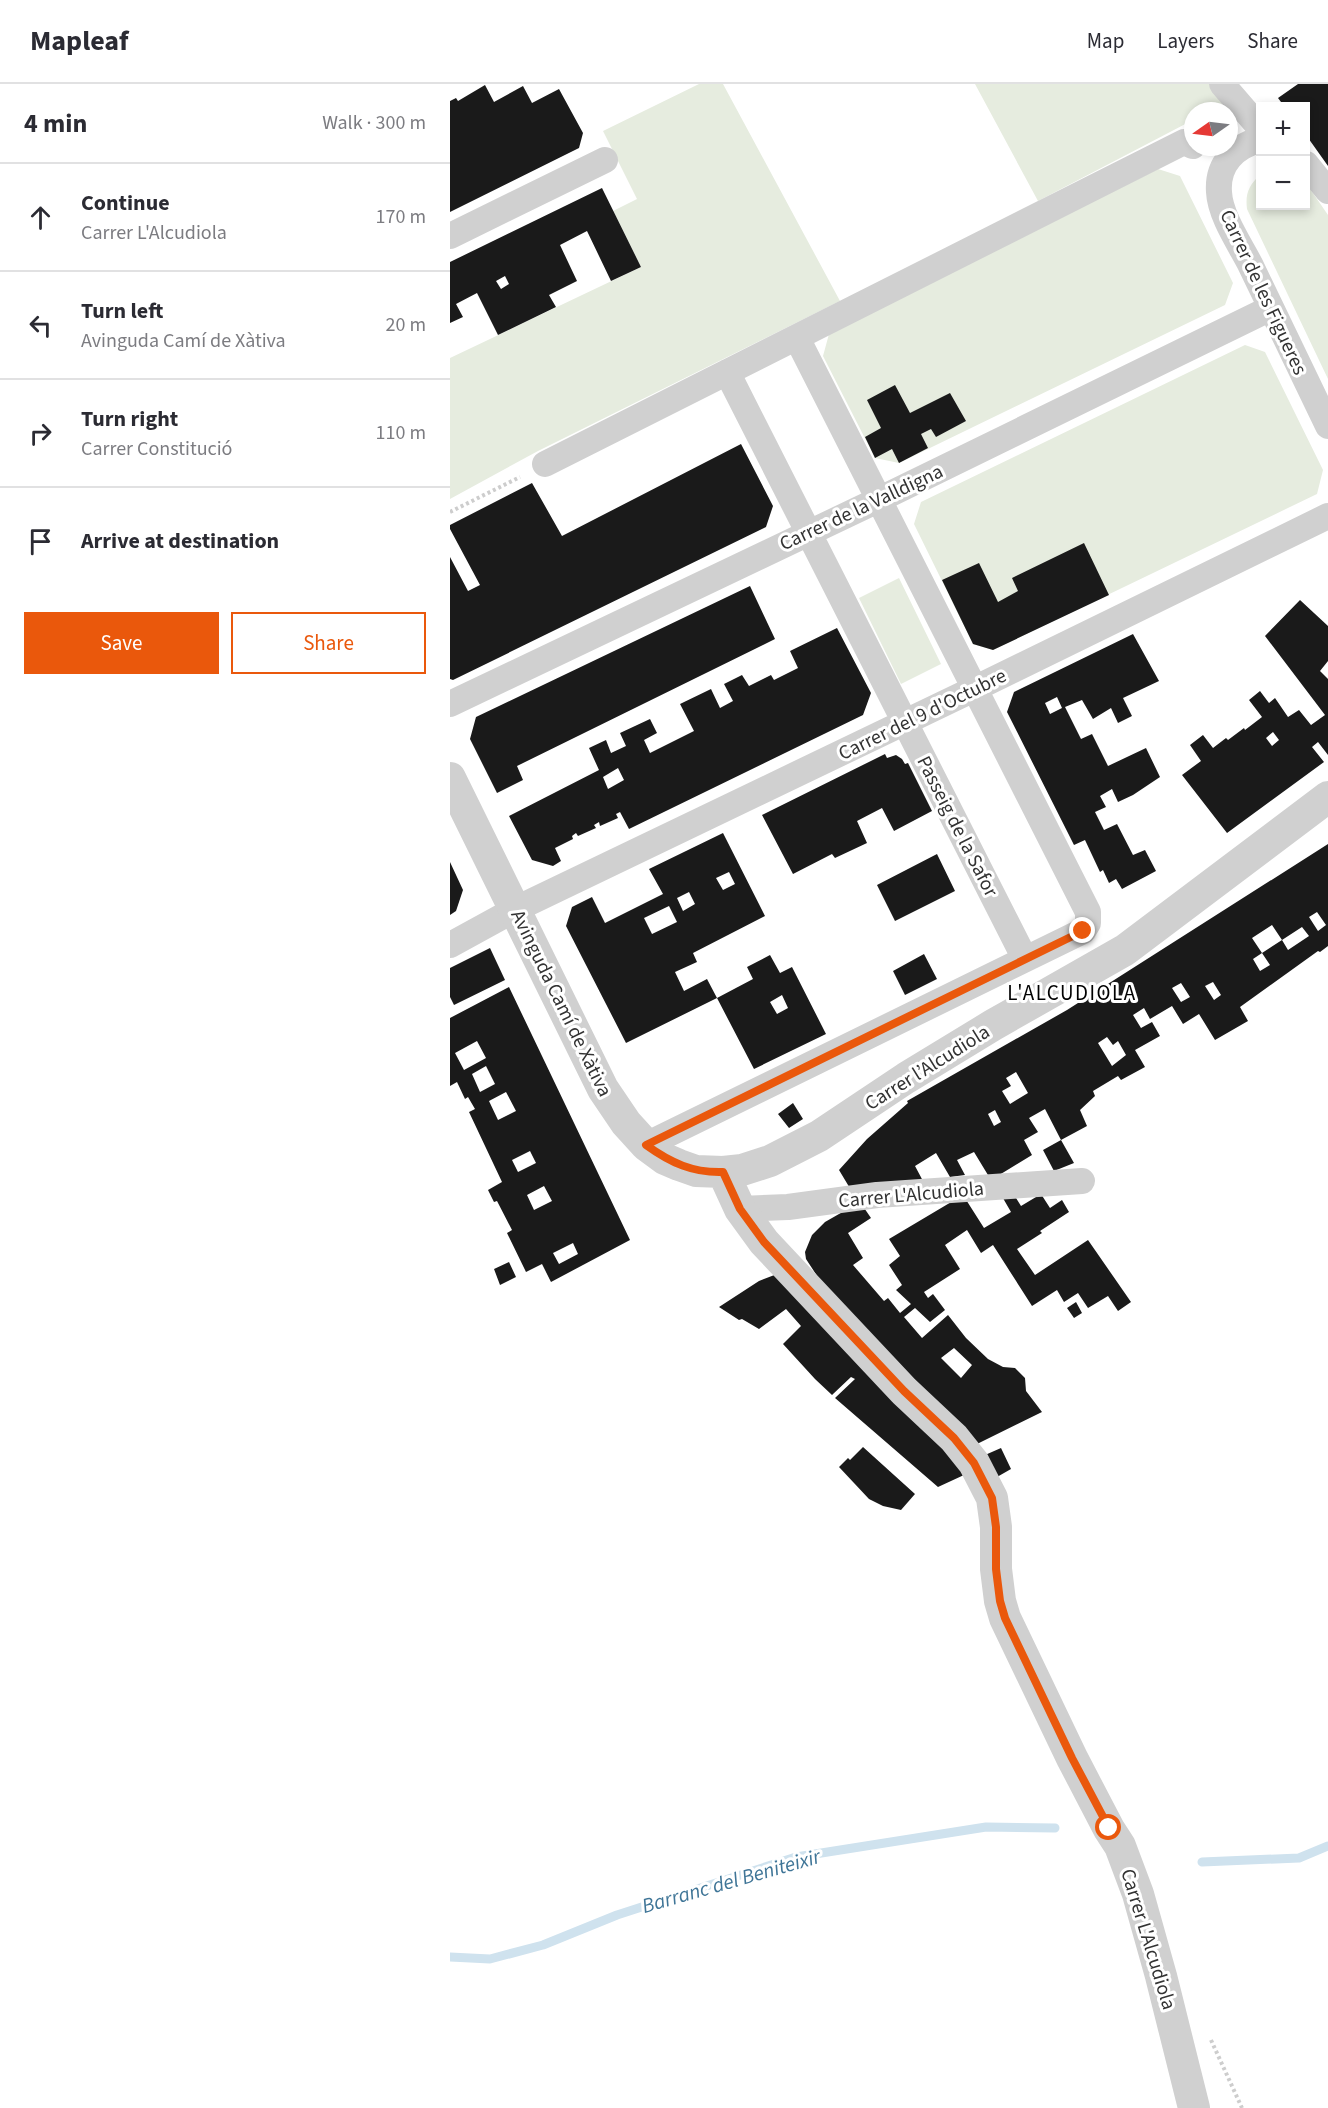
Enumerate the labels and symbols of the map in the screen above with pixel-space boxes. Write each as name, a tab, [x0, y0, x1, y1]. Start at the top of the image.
north arrow	[1184, 102, 1238, 156]
street label: Carrer de les Figueres	[1213, 205, 1314, 380]
street label: Carrer de la Valldigna	[775, 458, 948, 558]
street label: Carrer del 9 d'Octubre	[834, 662, 1011, 768]
street label: Passeig de la Safor	[910, 751, 1005, 902]
street label: Avinguda Camí de Xàtiva	[504, 905, 619, 1102]
route end	[1069, 917, 1095, 943]
district label: L'ALCUDIOLA	[1007, 978, 1137, 1008]
street label: Carrer l’Alcudiola	[860, 1018, 995, 1117]
street label: Carrer L'Alcudiola	[837, 1175, 985, 1215]
route start	[1095, 1814, 1121, 1840]
water label: Barranc del Beniteixir	[638, 1841, 825, 1921]
street label: Carrer L'Alcudiola	[1113, 1865, 1183, 2013]

